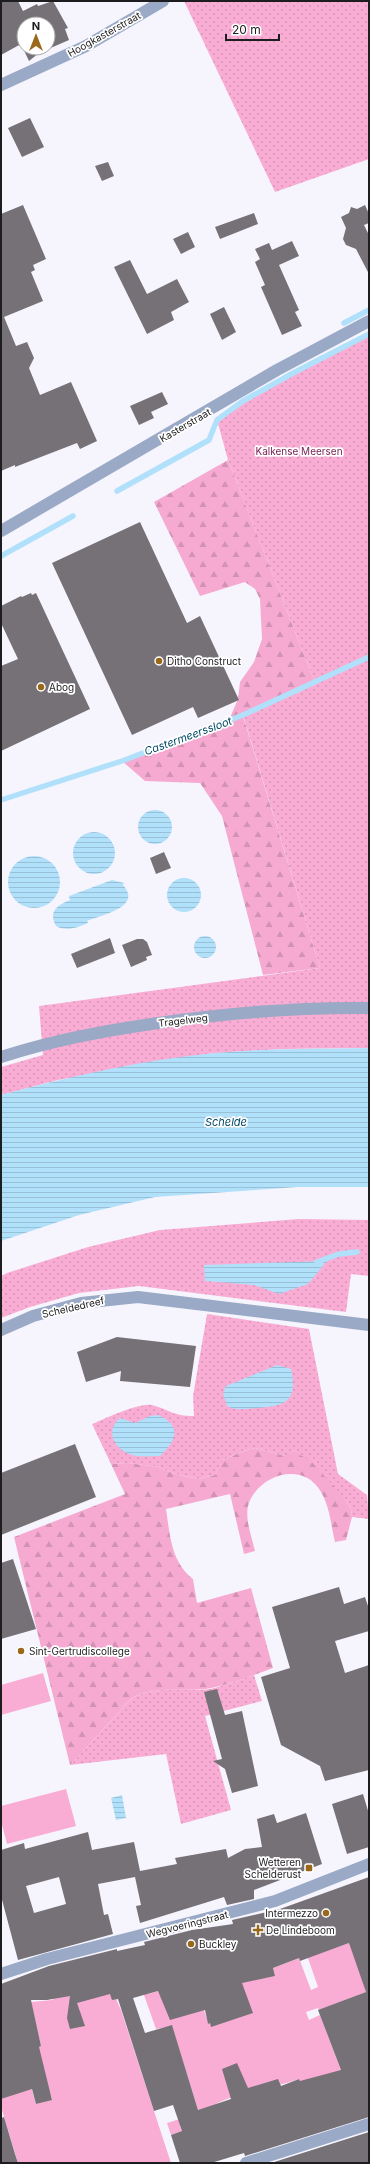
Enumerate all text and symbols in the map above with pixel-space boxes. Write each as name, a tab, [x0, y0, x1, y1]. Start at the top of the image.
street label: Hoogkasterstraat	[65, 9, 143, 59]
north arrow	[16, 16, 56, 56]
scale bar	[226, 16, 279, 42]
text: N	[32, 19, 40, 33]
text: 20 m	[232, 22, 261, 37]
street label: Kasterstraat	[157, 405, 213, 444]
park label: Kalkense Meersen	[255, 445, 343, 457]
place label: Ditho Construct	[167, 655, 242, 667]
marker: Ditho Construct	[154, 656, 164, 666]
place label: Abog	[49, 681, 74, 693]
marker: Abog	[36, 682, 46, 692]
water label: Castermeerssloot	[142, 714, 234, 758]
street label: Tragelweg	[158, 1011, 208, 1029]
water label: Schelde	[205, 1115, 247, 1129]
street label: Scheldedreef	[41, 1294, 105, 1320]
place label: Sint-Gertrudiscollege	[29, 1645, 130, 1657]
marker: Sint-Gertrudiscollege	[16, 1646, 26, 1656]
place label: Wetteren Schelderust	[245, 1856, 302, 1880]
marker: Wetteren Schelderust	[304, 1863, 314, 1873]
place label: Intermezzo	[265, 1907, 318, 1919]
street label: Wegvoeringstraat	[145, 1908, 230, 1940]
marker: Intermezzo	[321, 1908, 331, 1918]
place label: De Lindeboom	[266, 1924, 335, 1936]
marker: De Lindeboom	[253, 1925, 263, 1935]
place label: Buckley	[199, 1938, 237, 1950]
marker: Buckley	[186, 1939, 196, 1949]

